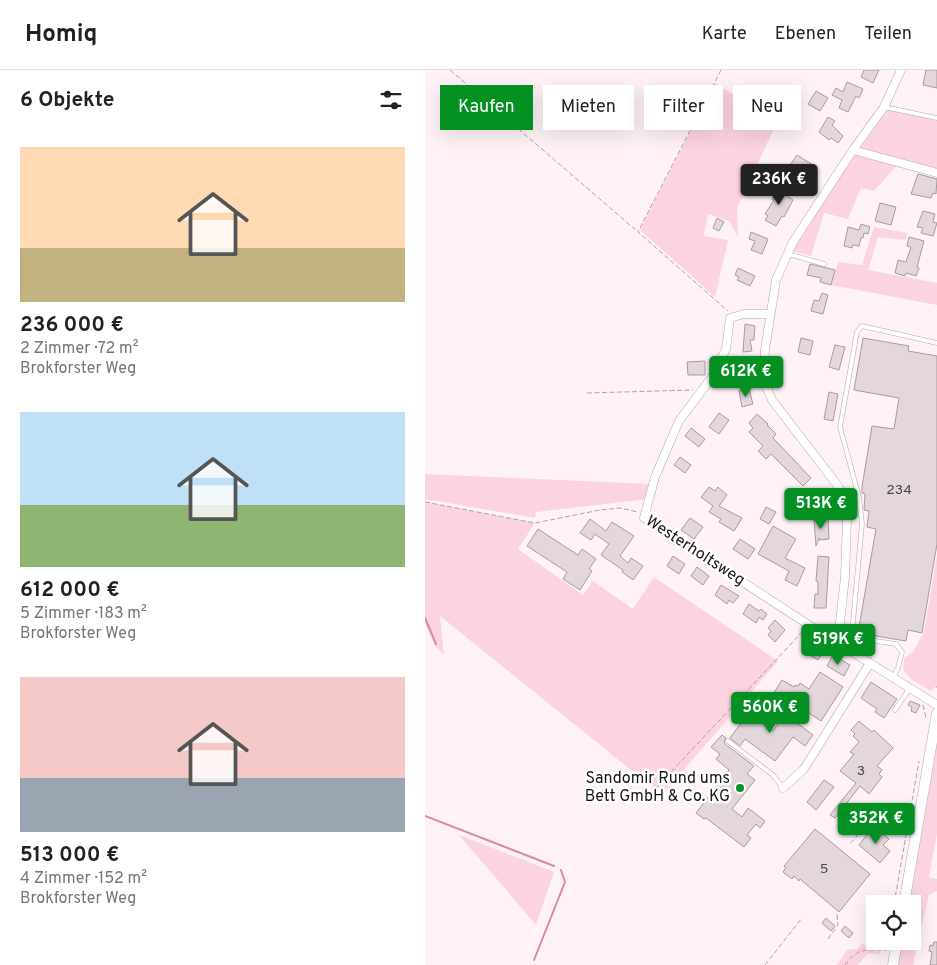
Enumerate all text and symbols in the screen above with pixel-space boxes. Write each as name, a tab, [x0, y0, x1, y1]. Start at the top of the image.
text: Homiq	[25, 20, 97, 50]
text: Karte	[702, 23, 747, 46]
text: Ebenen	[775, 23, 836, 46]
text: Teilen	[864, 23, 912, 46]
chip: Kaufen	[440, 85, 533, 130]
chip: Mieten	[543, 85, 634, 130]
chip: Filter	[644, 85, 723, 130]
chip: Neu	[733, 85, 801, 130]
icon: filters	[377, 86, 405, 114]
text: 6 Objekte	[20, 87, 115, 114]
pin: 236K €	[738, 164, 820, 206]
text: 236K €	[752, 170, 806, 190]
icon: home	[168, 179, 258, 269]
text: 236 000 €	[20, 312, 124, 339]
text: 2 Zimmer · 72 m²	[20, 339, 138, 359]
pin: 612K €	[705, 356, 787, 398]
text: Brokforster Weg	[20, 359, 136, 379]
text: 612K €	[720, 362, 772, 382]
icon: home	[168, 444, 258, 534]
house number: 234	[886, 482, 912, 499]
pin: 513K €	[780, 488, 862, 530]
text: 513K €	[795, 494, 847, 514]
street label: Westerholtsweg	[642, 511, 748, 591]
text: 612 000 €	[20, 577, 120, 604]
text: 5 Zimmer · 183 m²	[20, 604, 147, 624]
text: Brokforster Weg	[20, 624, 136, 644]
pin: 519K €	[797, 624, 879, 666]
text: 519K €	[812, 630, 864, 650]
pin: 560K €	[729, 692, 811, 734]
text: 560K €	[742, 698, 798, 718]
icon: home	[168, 709, 258, 799]
house number: 3	[857, 763, 865, 780]
place label: Sandomir Rund ums Bett GmbH & Co. KG	[585, 769, 730, 807]
marker: Sandomir Rund ums Bett GmbH & Co. KG	[734, 782, 746, 794]
pin: 352K €	[835, 802, 917, 845]
text: 352K €	[849, 809, 903, 829]
text: 513 000 €	[20, 842, 119, 869]
house number: 5	[820, 861, 828, 878]
text: 4 Zimmer · 152 m²	[20, 869, 147, 889]
text: Brokforster Weg	[20, 889, 136, 909]
map controls	[866, 895, 921, 950]
button: locate	[866, 895, 921, 950]

